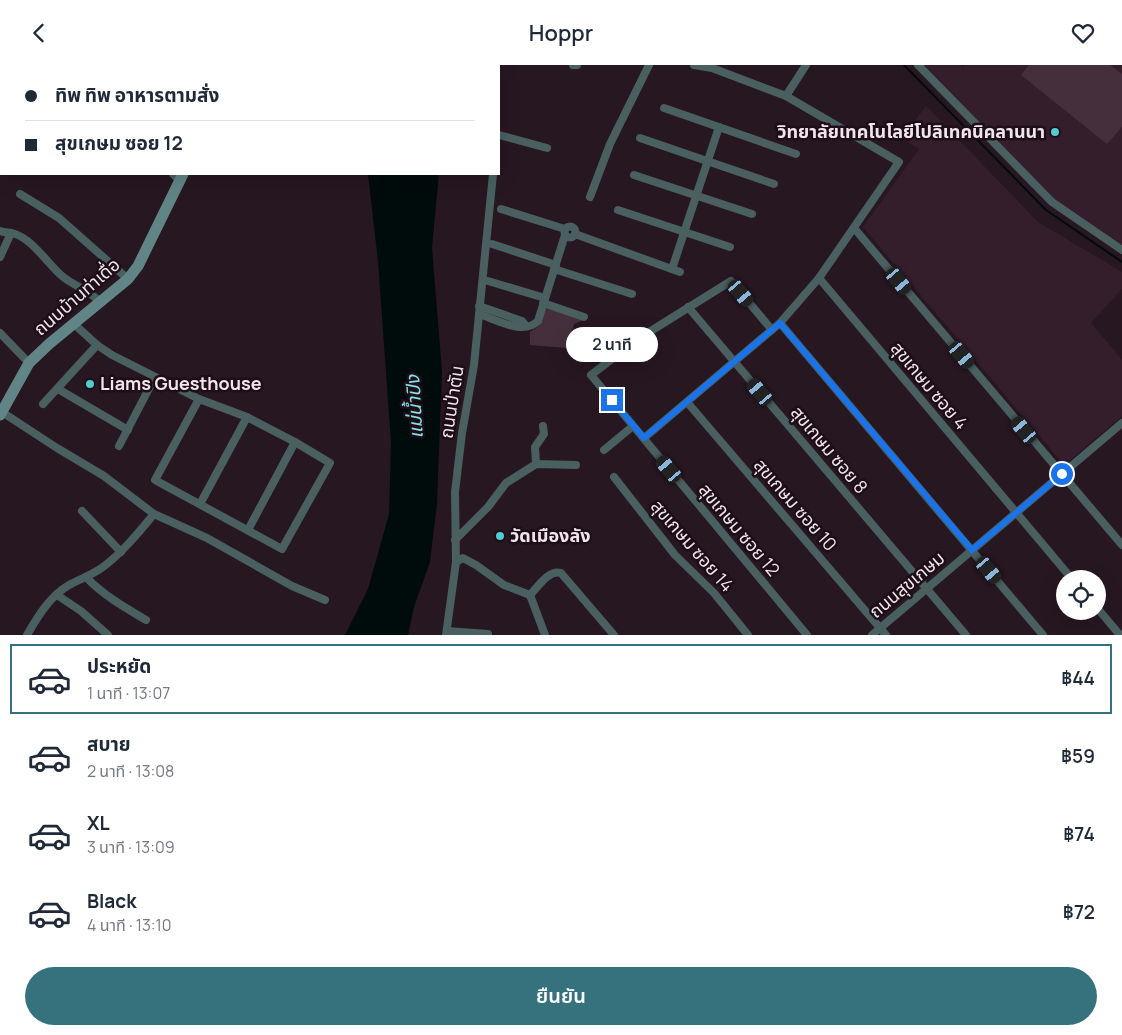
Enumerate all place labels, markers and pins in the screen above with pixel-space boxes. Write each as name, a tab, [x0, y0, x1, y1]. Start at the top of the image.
place label: วิทยาลัยเทคโนโลยีโปลิเทคนิคลานนา	[777, 119, 1045, 143]
marker: วิทยาลัยเทคโนโลยีโปลิเทคนิคลานนา	[1049, 126, 1061, 138]
place label: Liams Guesthouse	[100, 371, 262, 395]
marker: Liams Guesthouse	[84, 378, 96, 390]
place label: วัดเมืองลัง	[510, 523, 590, 547]
marker: วัดเมืองลัง	[494, 530, 506, 542]

